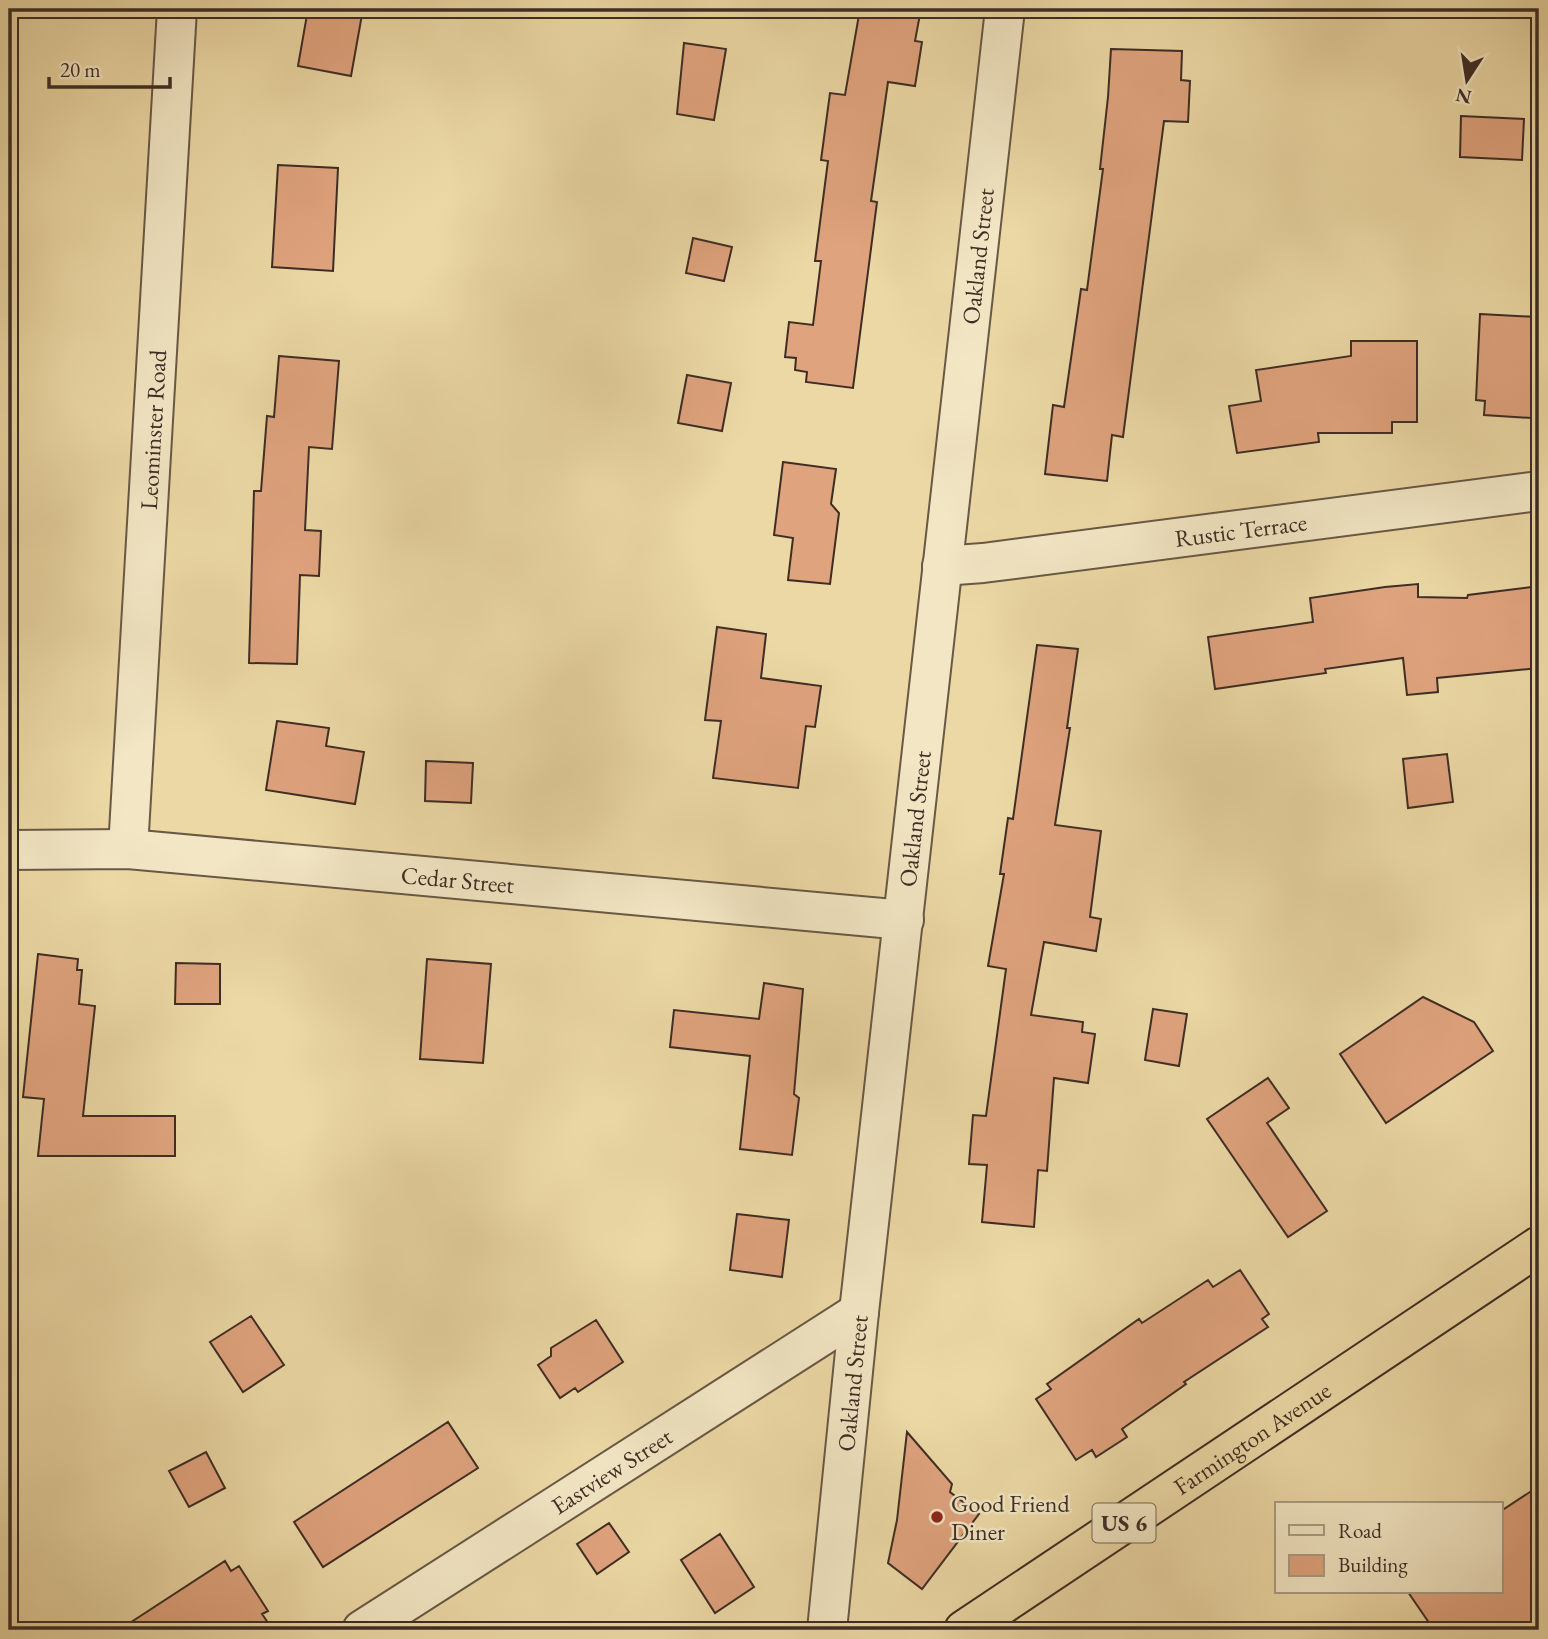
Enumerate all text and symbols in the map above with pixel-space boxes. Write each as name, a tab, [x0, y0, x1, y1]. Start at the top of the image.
scale bar	[49, 46, 170, 90]
north arrow	[1432, 46, 1502, 116]
text: 20 m	[60, 56, 101, 83]
text: N	[1453, 82, 1474, 110]
street label: Oakland Street	[954, 186, 1000, 326]
street label: Leominster Road	[132, 348, 173, 511]
street label: Rustic Terrace	[1173, 506, 1309, 554]
street label: Oakland Street	[891, 748, 937, 888]
street label: Cedar Street	[400, 859, 516, 900]
street label: Oakland Street	[830, 1313, 874, 1453]
street label: Farmington Avenue	[1167, 1374, 1336, 1501]
street label: Eastview Street	[545, 1420, 678, 1521]
place label: Good Friend Diner	[951, 1488, 1070, 1547]
legend	[1275, 1502, 1502, 1594]
road number: US 6	[1092, 1504, 1156, 1542]
marker: Good Friend Diner	[929, 1509, 945, 1525]
text: Road	[1338, 1517, 1382, 1544]
text: Building	[1338, 1551, 1408, 1578]

